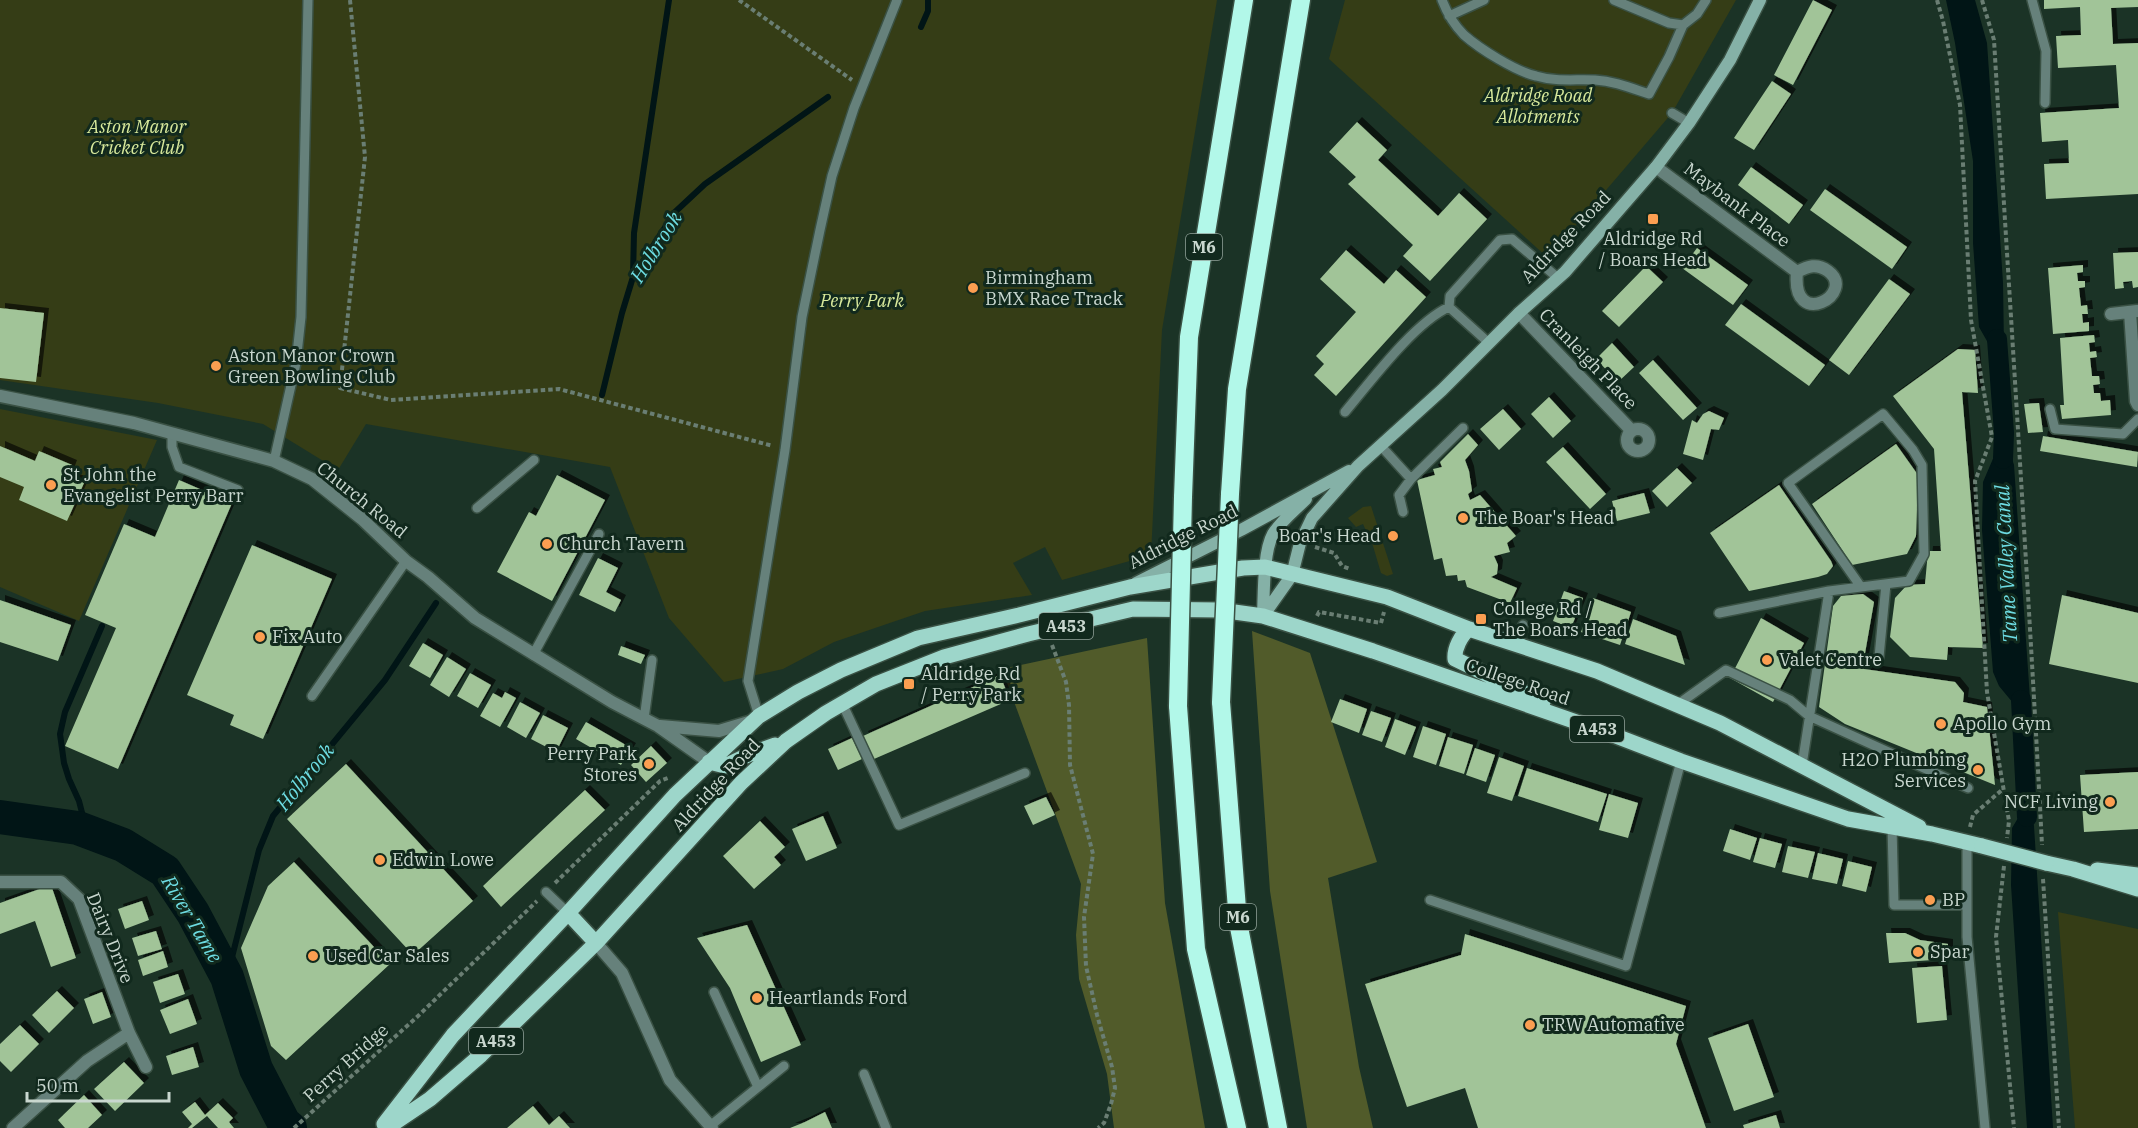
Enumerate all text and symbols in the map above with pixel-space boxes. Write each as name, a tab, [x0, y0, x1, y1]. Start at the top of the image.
park label: Aldridge Road Allotments	[1483, 84, 1593, 128]
park label: Aston Manor Cricket Club	[87, 115, 187, 159]
street label: Maybank Place	[1680, 157, 1795, 252]
street label: Aldridge Road	[1516, 186, 1615, 288]
water label: Holbrook	[623, 206, 688, 288]
marker: Aldridge Rd / Boars Head	[1646, 212, 1660, 226]
place label: Aldridge Rd / Boars Head	[1599, 227, 1707, 271]
road number: M6	[1186, 234, 1222, 260]
place label: Birmingham BMX Race Track	[985, 266, 1123, 310]
marker: Birmingham BMX Race Track	[966, 281, 980, 295]
park label: Perry Park	[819, 289, 904, 312]
street label: Cranleigh Place	[1534, 303, 1642, 414]
place label: Aston Manor Crown Green Bowling Club	[228, 344, 396, 388]
marker: Aston Manor Crown Green Bowling Club	[209, 359, 223, 373]
street label: Church Road	[312, 456, 412, 543]
place label: St John the Evangelist Perry Barr	[63, 463, 243, 507]
marker: St John the Evangelist Perry Barr	[44, 478, 58, 492]
water label: Tame Valley Canal	[1988, 484, 2023, 644]
street label: Aldridge Road	[1124, 499, 1241, 574]
place label: The Boar's Head	[1475, 506, 1614, 529]
marker: The Boar's Head	[1456, 511, 1470, 525]
place label: Boar's Head	[1278, 524, 1381, 547]
marker: Boar's Head	[1386, 529, 1400, 543]
place label: Church Tavern	[559, 532, 685, 555]
marker: Church Tavern	[540, 537, 554, 551]
place label: College Rd / The Boars Head	[1493, 597, 1628, 641]
marker: College Rd / The Boars Head	[1474, 612, 1488, 626]
road number: A453	[1039, 613, 1093, 639]
place label: Fix Auto	[272, 625, 342, 648]
marker: Fix Auto	[253, 630, 267, 644]
place label: Valet Centre	[1779, 648, 1882, 671]
street label: College Road	[1463, 653, 1573, 710]
marker: Valet Centre	[1760, 653, 1774, 667]
place label: Aldridge Rd / Perry Park	[921, 662, 1022, 706]
marker: Aldridge Rd / Perry Park	[902, 677, 916, 691]
place label: Apollo Gym	[1953, 712, 2051, 735]
road number: A453	[1570, 716, 1624, 742]
marker: Apollo Gym	[1934, 717, 1948, 731]
street label: Aldridge Road	[666, 733, 765, 836]
water label: Holbrook	[269, 737, 340, 817]
place label: Perry Park Stores	[547, 742, 637, 786]
place label: H2O Plumbing Services	[1841, 748, 1966, 792]
marker: Perry Park Stores	[642, 757, 656, 771]
marker: H2O Plumbing Services	[1971, 763, 1985, 777]
place label: NCF Living	[2004, 790, 2098, 813]
marker: NCF Living	[2103, 795, 2117, 809]
place label: Edwin Lowe	[392, 848, 494, 871]
marker: Edwin Lowe	[373, 853, 387, 867]
water label: River Tame	[155, 869, 229, 968]
place label: BP	[1942, 888, 1965, 911]
street label: Dairy Drive	[82, 889, 139, 987]
marker: BP	[1923, 893, 1937, 907]
road number: M6	[1220, 904, 1256, 930]
place label: Spar	[1930, 940, 1970, 963]
place label: Used Car Sales	[325, 944, 450, 967]
marker: Spar	[1911, 945, 1925, 959]
marker: Used Car Sales	[306, 949, 320, 963]
place label: Heartlands Ford	[769, 986, 908, 1009]
marker: Heartlands Ford	[750, 991, 764, 1005]
place label: TRW Automative	[1542, 1013, 1685, 1036]
street label: Perry Bridge	[298, 1018, 393, 1107]
marker: TRW Automative	[1523, 1018, 1537, 1032]
road number: A453	[469, 1028, 523, 1054]
scale bar	[27, 1065, 170, 1103]
text: 50 m	[36, 1074, 79, 1097]

